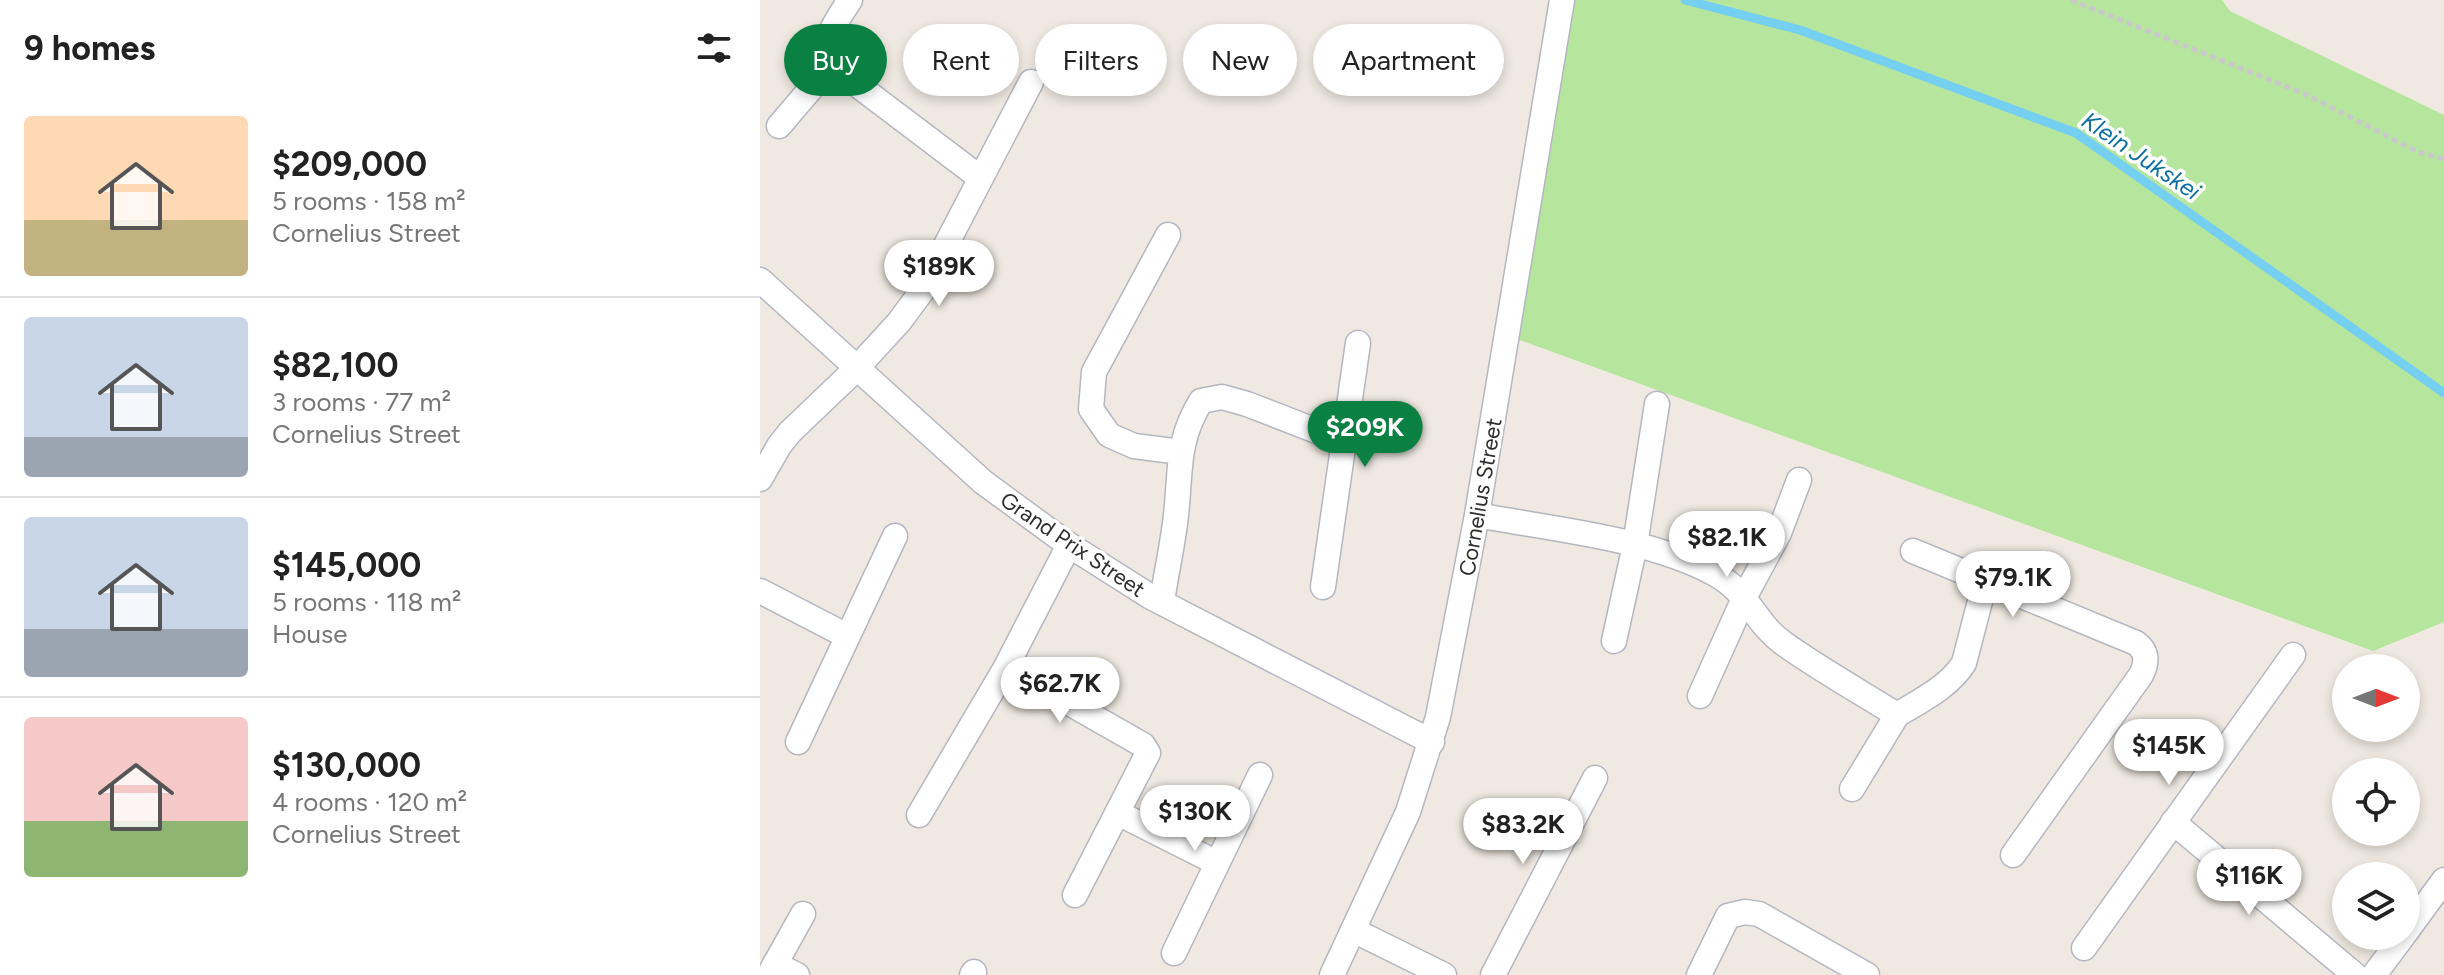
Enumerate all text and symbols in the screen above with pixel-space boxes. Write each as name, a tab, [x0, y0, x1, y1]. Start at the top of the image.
chip: Buy	[784, 24, 887, 96]
chip: Rent	[903, 24, 1019, 96]
chip: Filters	[1035, 24, 1167, 96]
chip: New	[1183, 24, 1297, 96]
chip: Apartment	[1313, 24, 1504, 96]
icon: filters	[692, 26, 736, 70]
text: 9 homes	[24, 28, 155, 69]
water label: Klein Jukskei	[2076, 105, 2206, 206]
text: $209,000	[272, 144, 427, 185]
icon: home	[88, 148, 184, 244]
text: 5 rooms · 158 m²	[272, 185, 466, 217]
text: Cornelius Street	[272, 217, 461, 249]
pin: $189K	[883, 240, 995, 308]
text: $189K	[902, 250, 976, 282]
text: $82,100	[272, 345, 398, 386]
icon: home	[88, 349, 184, 445]
text: 3 rooms · 77 m²	[272, 386, 451, 418]
pin: $209K	[1309, 401, 1421, 469]
text: $209K	[1326, 411, 1404, 443]
street label: Cornelius Street	[1453, 416, 1508, 578]
text: Cornelius Street	[272, 418, 461, 450]
street label: Grand Prix Street	[995, 486, 1150, 603]
pin: $82.1K	[1662, 511, 1792, 579]
text: $82.1K	[1687, 521, 1767, 553]
text: $145,000	[272, 545, 421, 586]
icon: home	[88, 549, 184, 645]
pin: $79.1K	[1948, 551, 2078, 619]
text: $79.1K	[1974, 561, 2052, 593]
text: 5 rooms · 118 m²	[272, 586, 461, 618]
text: House	[272, 618, 347, 650]
north arrow	[2332, 654, 2420, 742]
map controls	[2332, 654, 2420, 950]
pin: $62.7K	[995, 657, 1125, 725]
text: $62.7K	[1019, 667, 1101, 699]
pin: $145K	[2113, 719, 2225, 787]
text: $145K	[2132, 729, 2206, 761]
text: $130,000	[272, 745, 421, 786]
icon: home	[88, 749, 184, 845]
button: locate	[2332, 758, 2420, 846]
pin: $130K	[1139, 785, 1251, 853]
text: 4 rooms · 120 m²	[272, 786, 467, 818]
text: $130K	[1158, 795, 1232, 827]
pin: $83.2K	[1458, 798, 1588, 866]
text: $83.2K	[1481, 808, 1565, 840]
text: Cornelius Street	[272, 818, 461, 850]
pin: $116K	[2193, 849, 2305, 917]
text: $116K	[2215, 859, 2283, 891]
button: layers	[2332, 862, 2420, 950]

